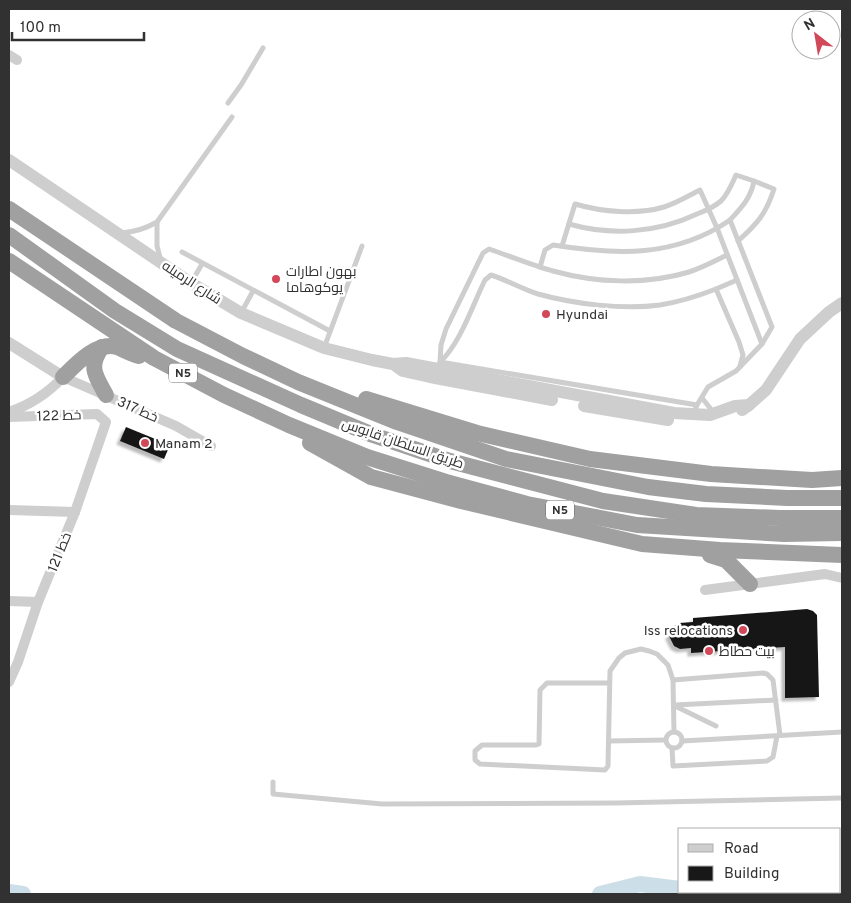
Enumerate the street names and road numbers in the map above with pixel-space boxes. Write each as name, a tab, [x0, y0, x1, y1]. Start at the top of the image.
street label: شارع الرميله	[158, 258, 224, 309]
road number: N5	[169, 363, 197, 382]
street label: خط 317	[114, 394, 161, 427]
street label: خط 122	[36, 407, 82, 426]
street label: طريق السلطان قابوس	[339, 416, 466, 473]
road number: N5	[546, 500, 574, 520]
street label: خط 121	[45, 530, 76, 575]

